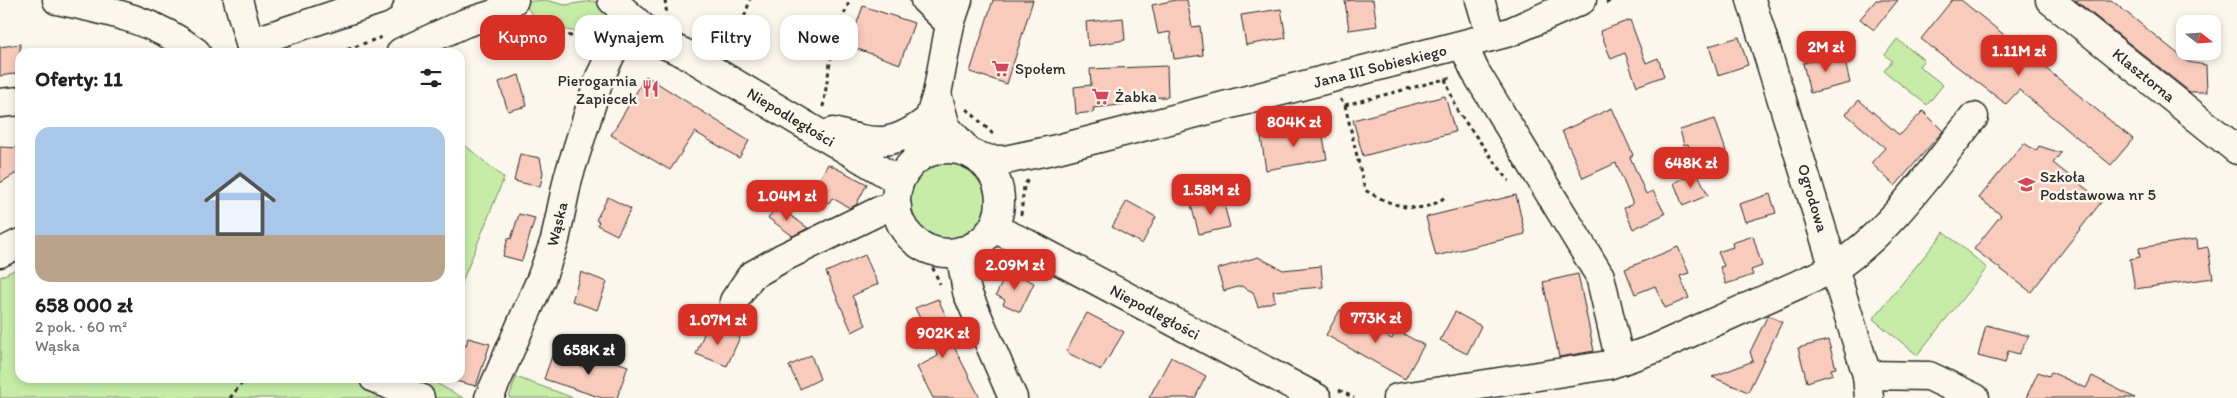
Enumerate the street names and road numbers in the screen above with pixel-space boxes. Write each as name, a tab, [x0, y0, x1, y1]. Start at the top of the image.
street label: Jana III Sobieskiego	[1311, 40, 1449, 92]
street label: Klasztorna	[2109, 44, 2180, 106]
street label: Niepodległości	[744, 83, 838, 151]
street label: Ogrodowa	[1794, 162, 1833, 235]
street label: Wąska	[542, 199, 572, 248]
street label: Niepodległości	[1107, 280, 1203, 344]

